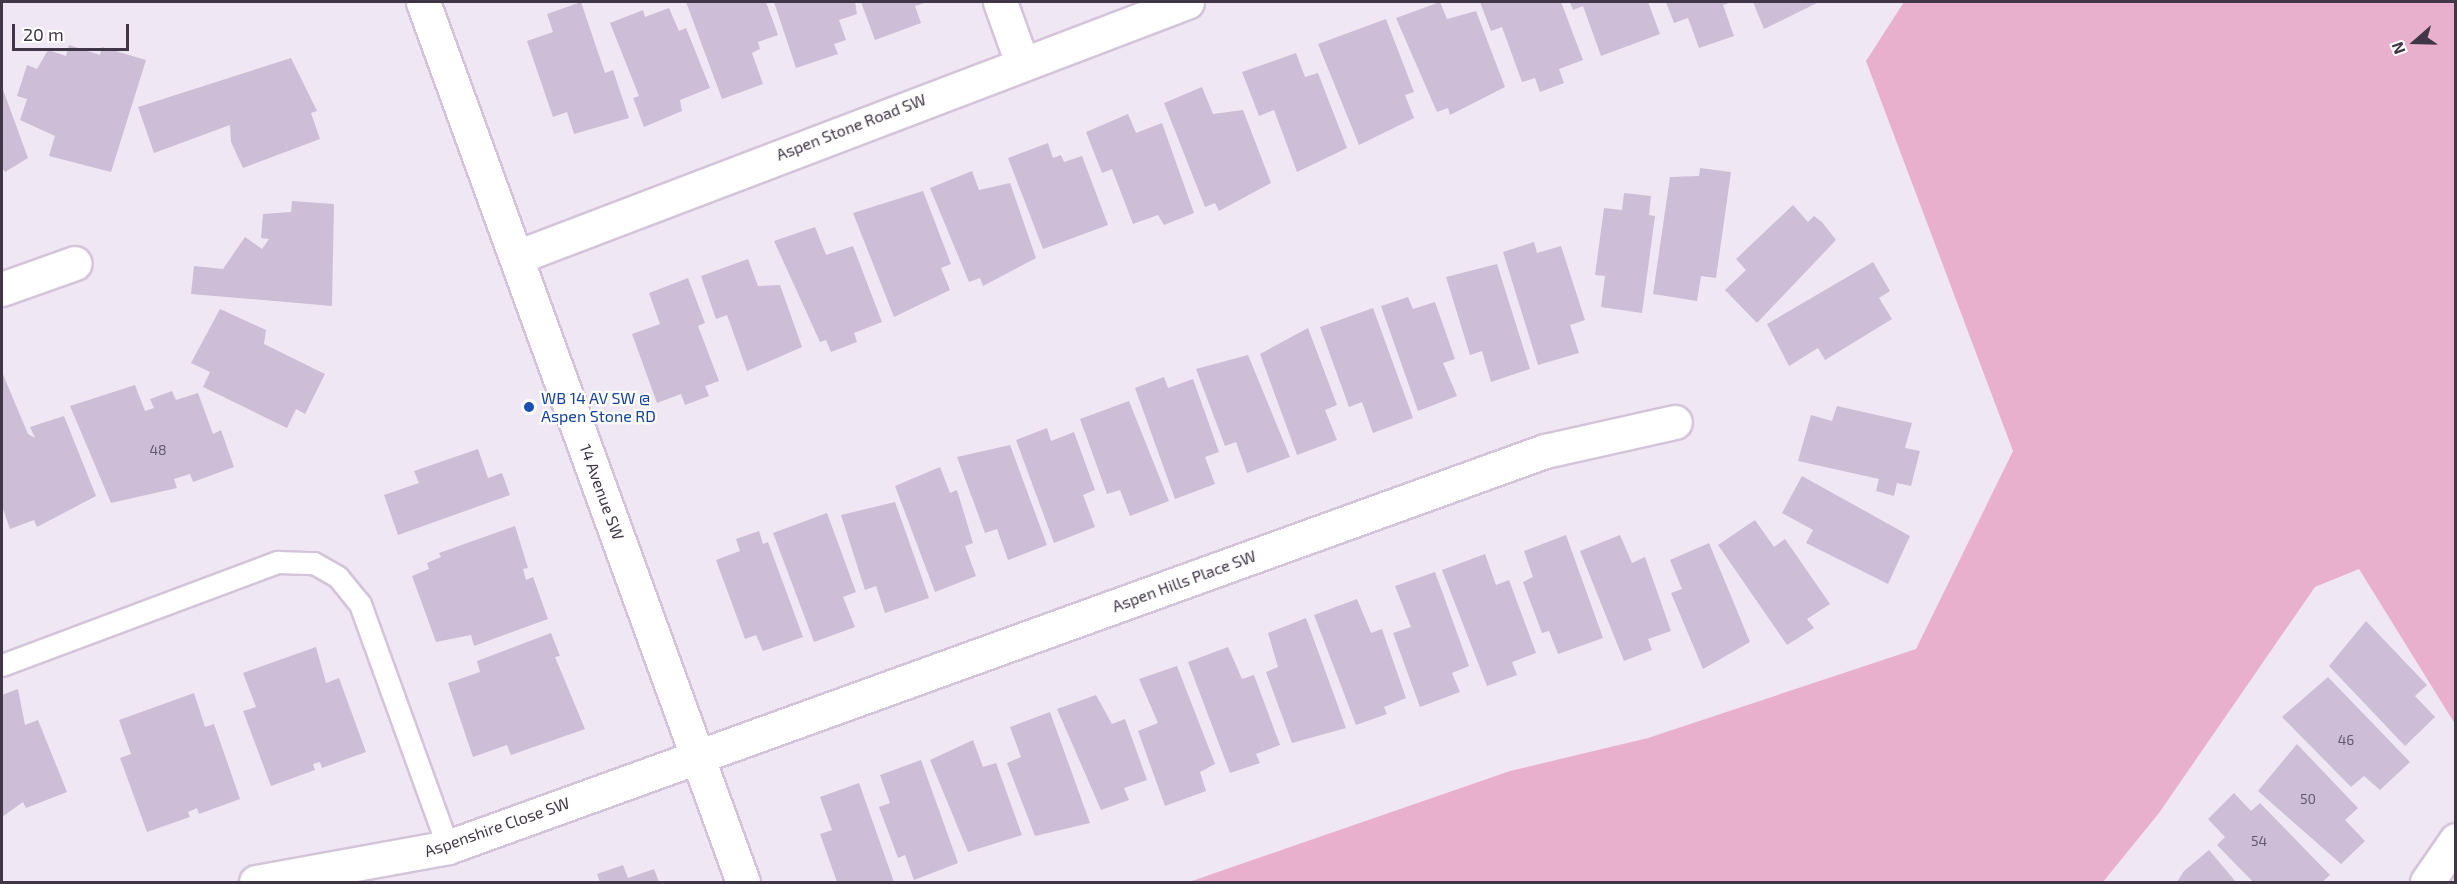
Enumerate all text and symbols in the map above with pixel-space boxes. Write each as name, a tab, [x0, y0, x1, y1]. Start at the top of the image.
scale bar	[15, 12, 132, 50]
north arrow	[2385, 12, 2445, 72]
text: 20 m	[23, 23, 64, 45]
text: N	[2387, 40, 2409, 57]
street label: Aspen Stone Road SW	[773, 90, 929, 164]
place label: WB 14 AV SW @ Aspen Stone RD	[541, 388, 656, 426]
marker: WB 14 AV SW @ Aspen Stone RD	[522, 400, 536, 414]
street label: 14 Avenue SW	[576, 441, 628, 543]
house number: 48	[149, 442, 167, 458]
street label: Aspen Hills Place SW	[1109, 546, 1259, 616]
house number: 46	[2338, 732, 2354, 748]
house number: 50	[2300, 791, 2316, 807]
street label: Aspenshire Close SW	[422, 793, 572, 861]
house number: 54	[2251, 833, 2267, 849]

